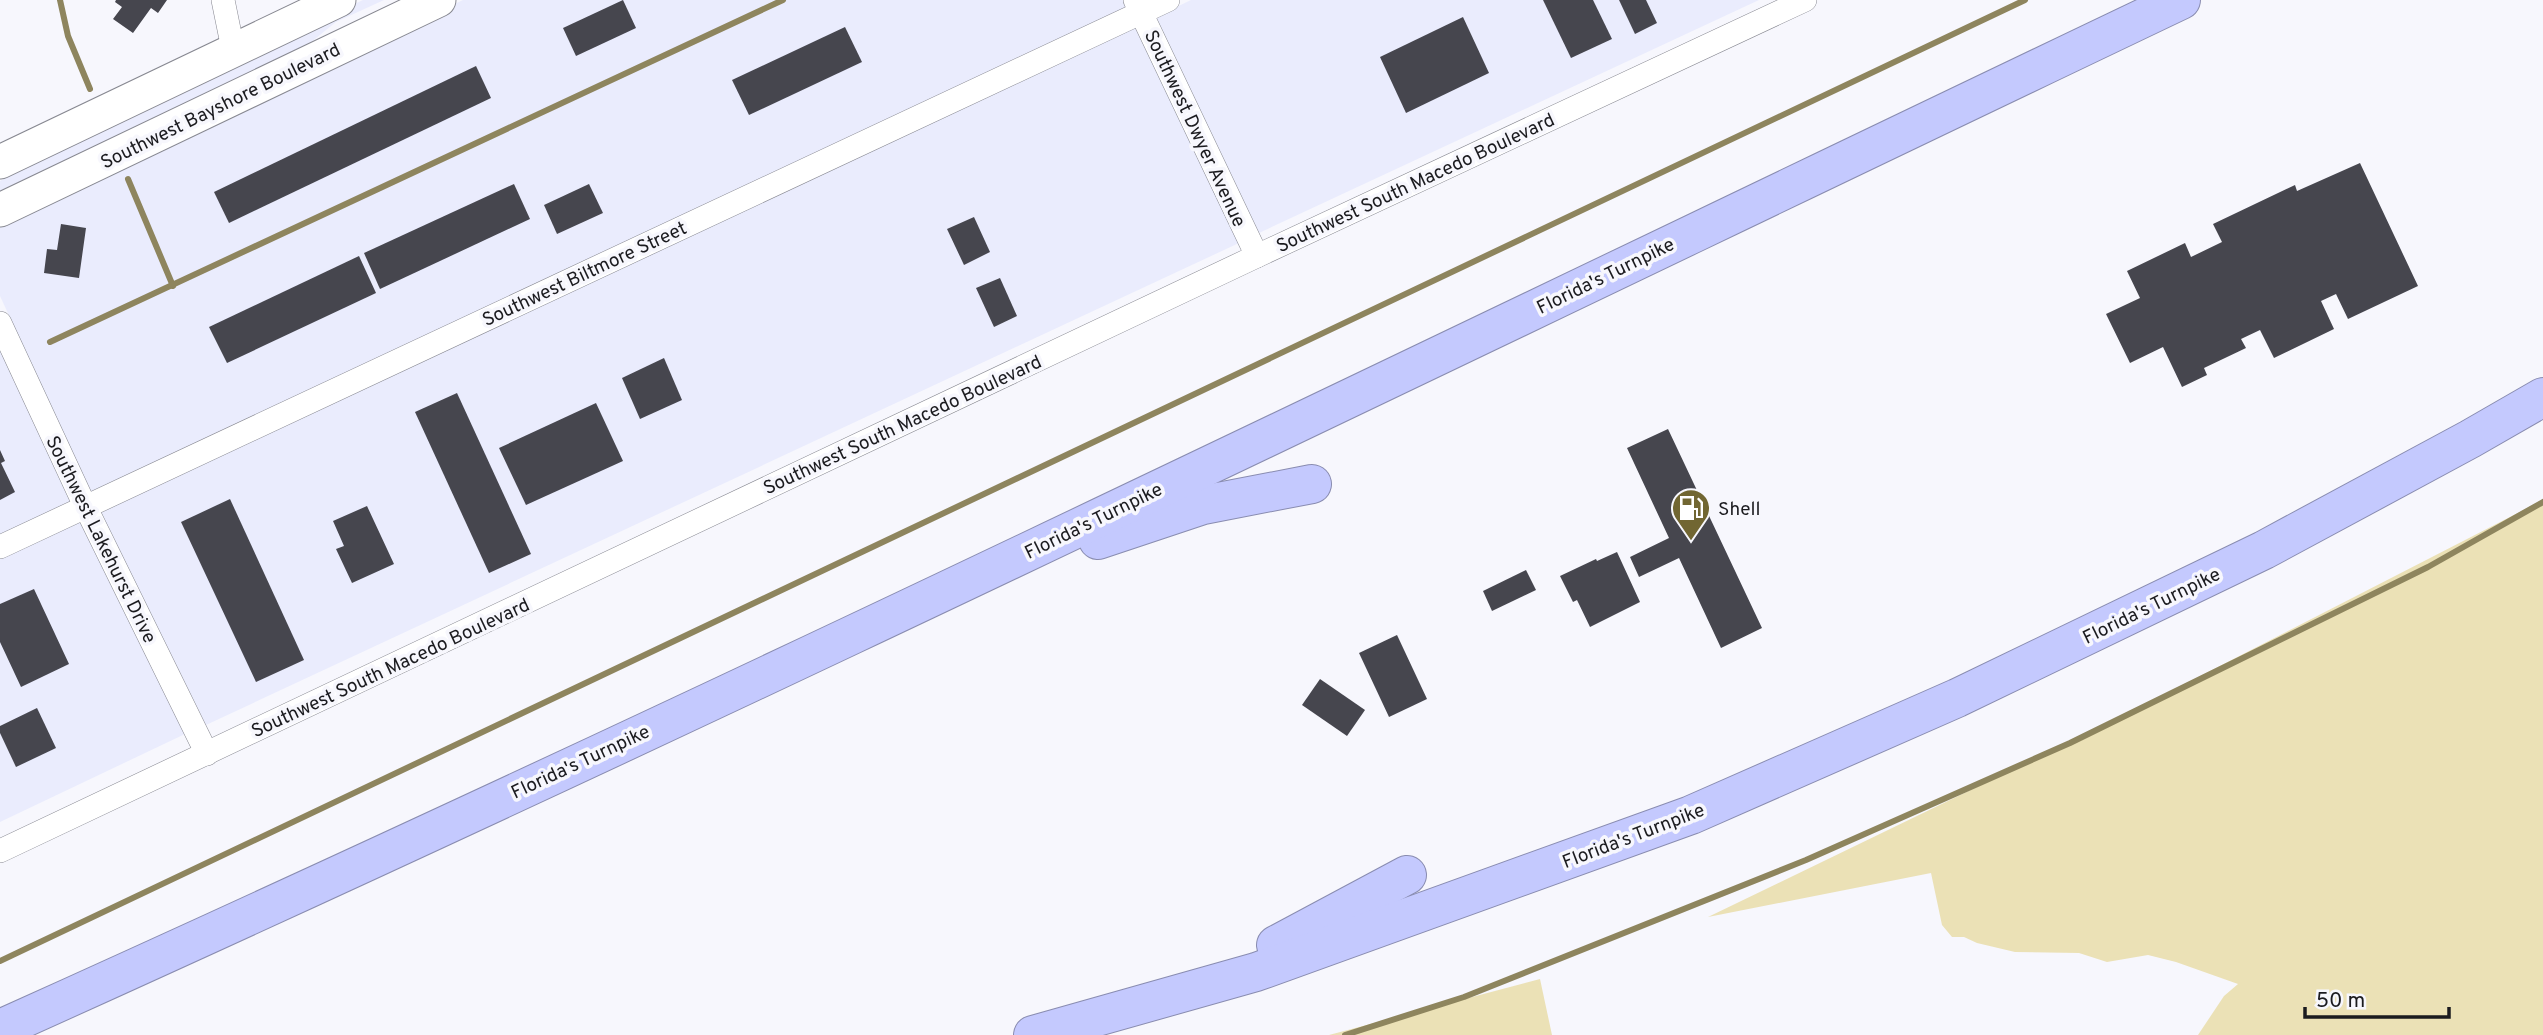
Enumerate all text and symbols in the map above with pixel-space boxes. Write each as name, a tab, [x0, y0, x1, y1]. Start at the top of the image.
street label: Southwest Dwyer Avenue	[1138, 26, 1250, 231]
street label: Southwest Bayshore Boulevard	[97, 38, 345, 175]
street label: Southwest South Macedo Boulevard	[1273, 109, 1559, 259]
street label: Southwest Biltmore Street	[479, 217, 691, 333]
street label: Florida's Turnpike	[1533, 233, 1679, 321]
street label: Southwest South Macedo Boulevard	[760, 351, 1046, 501]
street label: Southwest Lakehurst Drive	[39, 432, 161, 648]
street label: Florida's Turnpike	[1021, 478, 1167, 566]
fuel station icon: Shell	[1670, 487, 1712, 542]
place label: Shell	[1718, 498, 1761, 522]
street label: Florida's Turnpike	[2079, 563, 2225, 651]
street label: Southwest South Macedo Boulevard	[248, 594, 534, 744]
street label: Florida's Turnpike	[508, 720, 654, 805]
street label: Florida's Turnpike	[1559, 799, 1708, 875]
scale bar	[2305, 976, 2448, 1020]
text: 50 m	[2316, 988, 2365, 1015]

